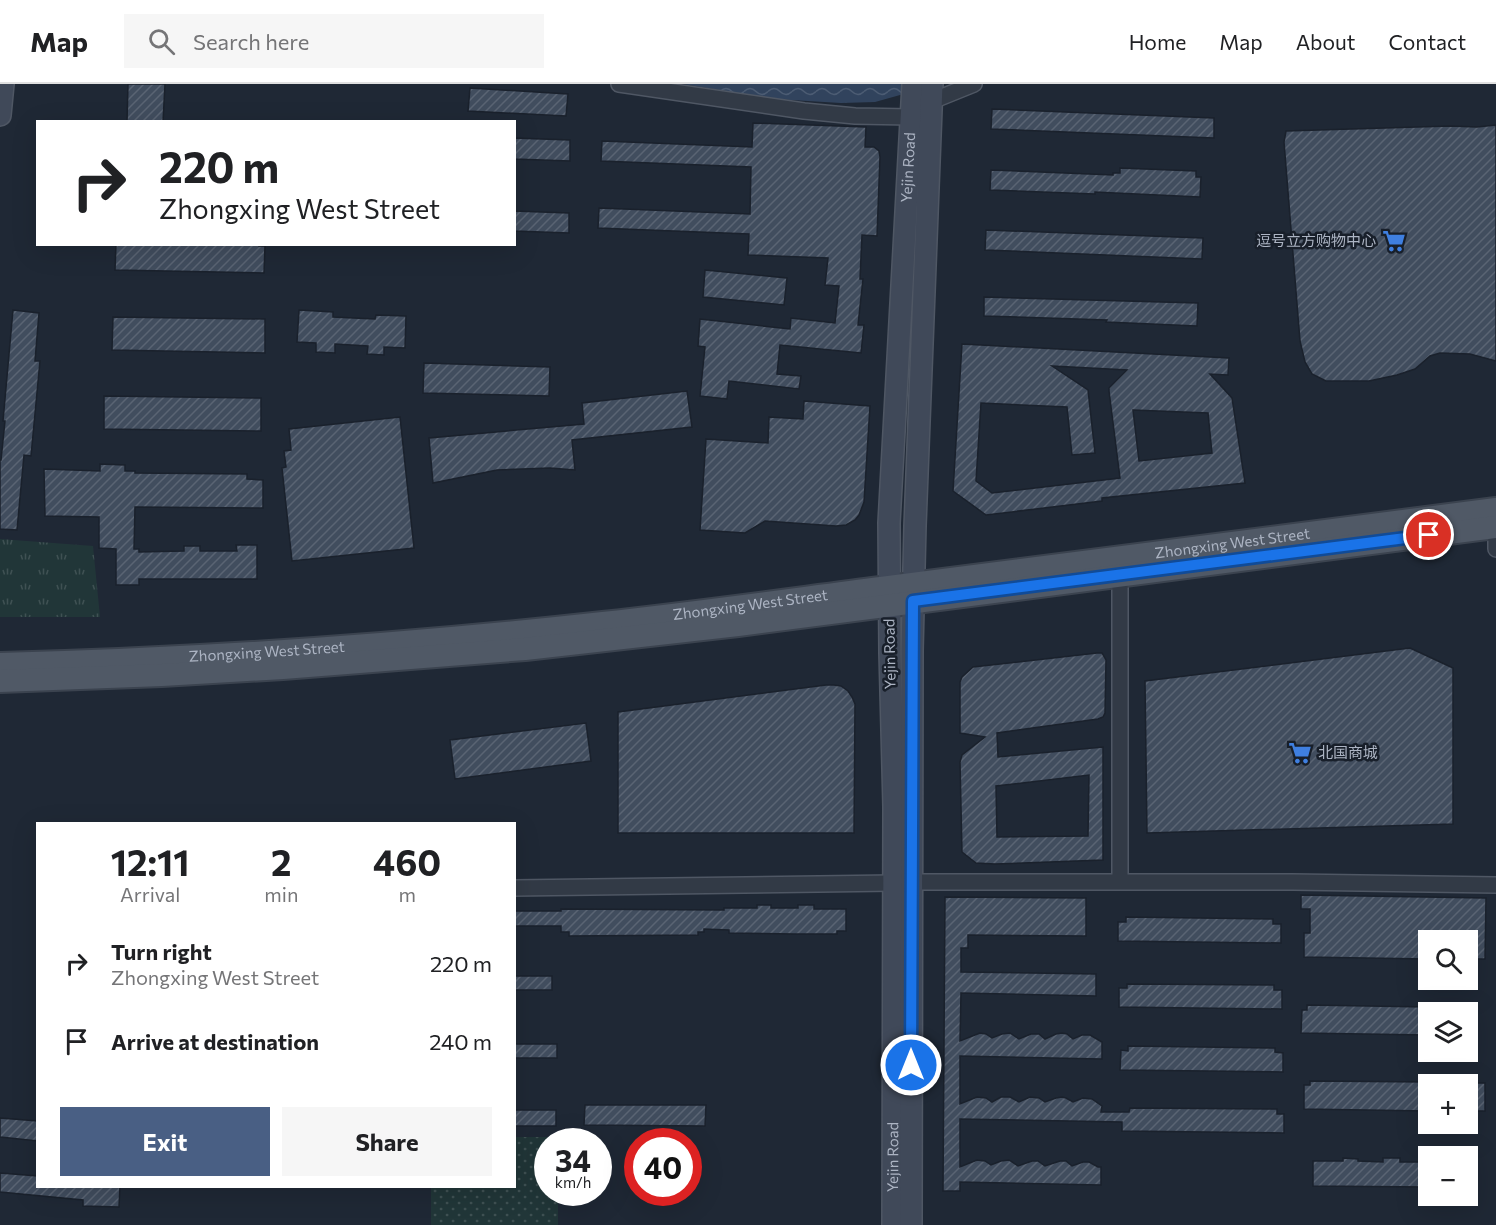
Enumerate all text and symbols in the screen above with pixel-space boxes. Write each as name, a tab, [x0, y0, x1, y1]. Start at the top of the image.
search box	[124, 14, 544, 68]
text: Map	[30, 24, 88, 58]
icon: search	[145, 25, 178, 58]
text: Search here	[193, 28, 309, 55]
text: Home	[1129, 29, 1186, 54]
text: Map	[1219, 29, 1263, 54]
text: About	[1296, 29, 1355, 54]
text: Contact	[1388, 29, 1466, 54]
street label: Yejin Road	[897, 132, 918, 203]
text: 220 m	[159, 140, 279, 192]
icon: right	[60, 144, 138, 222]
text: Zhongxing West Street	[159, 192, 440, 225]
supermarket icon: 逗号立方购物中心	[1381, 228, 1407, 254]
place label: 逗号立方购物中心	[1256, 231, 1376, 249]
pin	[1403, 509, 1454, 560]
icon: arrive	[1412, 518, 1445, 551]
street label: Zhongxing West Street	[1154, 524, 1311, 562]
street label: Zhongxing West Street	[672, 585, 829, 623]
street label: Yejin Road	[879, 619, 899, 689]
street label: Zhongxing West Street	[188, 637, 345, 665]
supermarket icon: 北国商城	[1287, 740, 1313, 766]
place label: 北国商城	[1318, 743, 1378, 761]
text: 12:11	[111, 839, 190, 883]
text: 2	[271, 839, 292, 883]
text: 460	[373, 839, 441, 883]
text: Arrival	[120, 882, 180, 906]
text: min	[264, 882, 298, 906]
text: m	[398, 882, 416, 906]
map controls	[1418, 930, 1478, 1206]
button: search	[1418, 930, 1478, 990]
text: Turn right	[111, 938, 212, 965]
icon: right	[60, 947, 93, 980]
text: 220 m	[430, 950, 492, 977]
text: Zhongxing West Street	[111, 965, 319, 989]
button: layers	[1418, 1002, 1478, 1062]
icon: arrive	[60, 1025, 93, 1058]
text: Arrive at destination	[111, 1028, 319, 1055]
text: 240 m	[429, 1028, 492, 1055]
position arrow	[879, 1033, 943, 1097]
button: +	[1418, 1074, 1478, 1134]
button: Exit	[60, 1107, 270, 1176]
button: Share	[282, 1107, 492, 1176]
street label: Yejin Road	[883, 1122, 901, 1192]
speed limit sign: 40	[624, 1128, 702, 1206]
text: 34	[555, 1141, 591, 1178]
button: −	[1418, 1146, 1478, 1206]
text: km/h	[555, 1173, 591, 1191]

